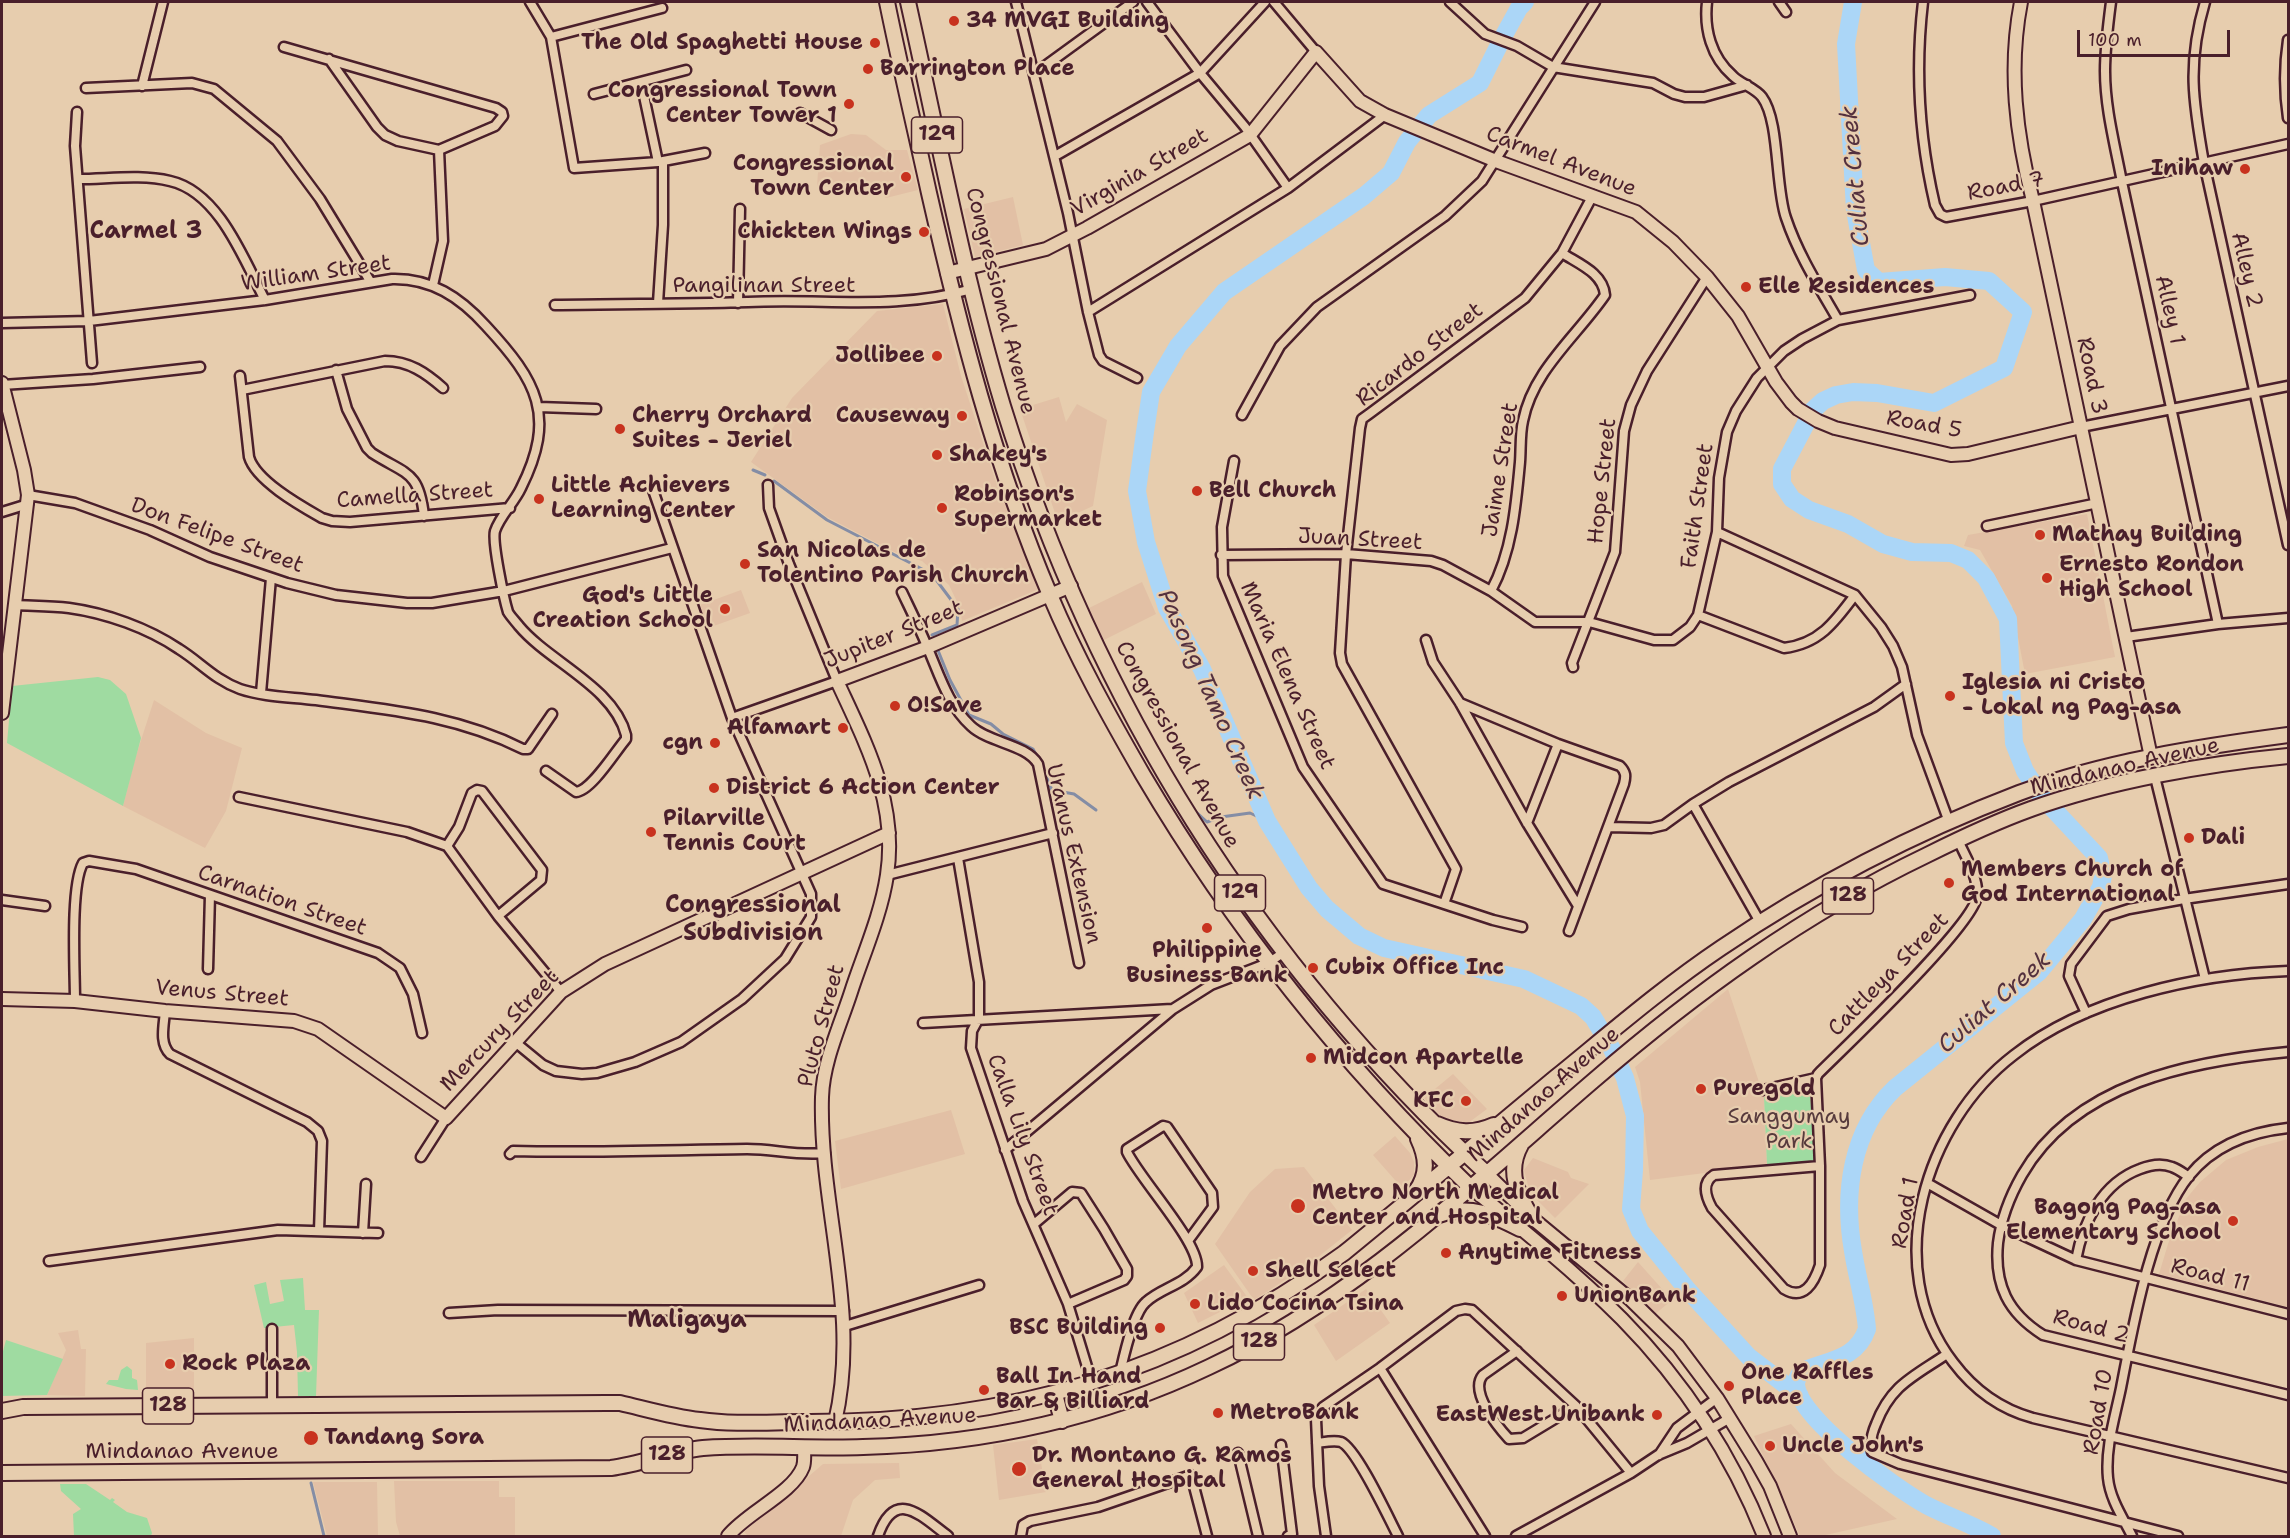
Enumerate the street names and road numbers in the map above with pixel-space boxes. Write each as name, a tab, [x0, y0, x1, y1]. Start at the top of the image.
road number: 129	[912, 117, 962, 153]
street label: Carmel Avenue	[1482, 121, 1640, 203]
street label: Virginia Street	[1067, 123, 1213, 223]
street label: Road 7	[1965, 167, 2047, 207]
street label: Congressional Avenue	[959, 185, 1041, 417]
street label: Alley 2	[2225, 230, 2267, 310]
street label: William Street	[239, 250, 393, 298]
street label: Pangilinan Street	[672, 273, 856, 299]
street label: Alley 1	[2148, 273, 2190, 347]
street label: Ricardo Street	[1351, 297, 1489, 413]
street label: Road 3	[2070, 335, 2112, 417]
street label: Jaime Street	[1477, 401, 1525, 539]
street label: Road 5	[1884, 405, 1964, 445]
street label: Hope Street	[1583, 417, 1623, 545]
street label: Faith Street	[1676, 442, 1720, 570]
street label: Camella Street	[336, 477, 494, 515]
street label: Don Felipe Street	[127, 493, 307, 579]
street label: Juan Street	[1297, 524, 1423, 556]
street label: Maria Elena Street	[1234, 578, 1340, 774]
street label: Jupiter Street	[821, 595, 967, 675]
street label: Congressional Avenue	[1109, 637, 1245, 853]
street label: Mindanao Avenue	[2028, 732, 2222, 802]
street label: Uranus Extension	[1039, 761, 1107, 947]
street label: Carnation Street	[194, 860, 370, 942]
road number: 129	[1214, 875, 1266, 911]
road number: 128	[1822, 878, 1874, 914]
street label: Cattleya Street	[1823, 908, 1955, 1042]
street label: Pluto Street	[793, 962, 851, 1090]
street label: Mercury Street	[435, 964, 565, 1098]
street label: Venus Street	[154, 975, 290, 1013]
street label: Mindanao Avenue	[1462, 1022, 1626, 1168]
street label: Calla Lily Street	[981, 1051, 1063, 1219]
street label: Road 1	[1887, 1175, 1925, 1251]
street label: Road 11	[2168, 1253, 2252, 1299]
street label: Road 2	[2050, 1304, 2132, 1350]
road number: 128	[1234, 1324, 1284, 1360]
street label: Road 10	[2078, 1367, 2120, 1457]
road number: 128	[142, 1388, 194, 1424]
street label: Mindanao Avenue	[783, 1403, 977, 1439]
road number: 128	[642, 1437, 692, 1473]
street label: Mindanao Avenue	[85, 1439, 279, 1465]

